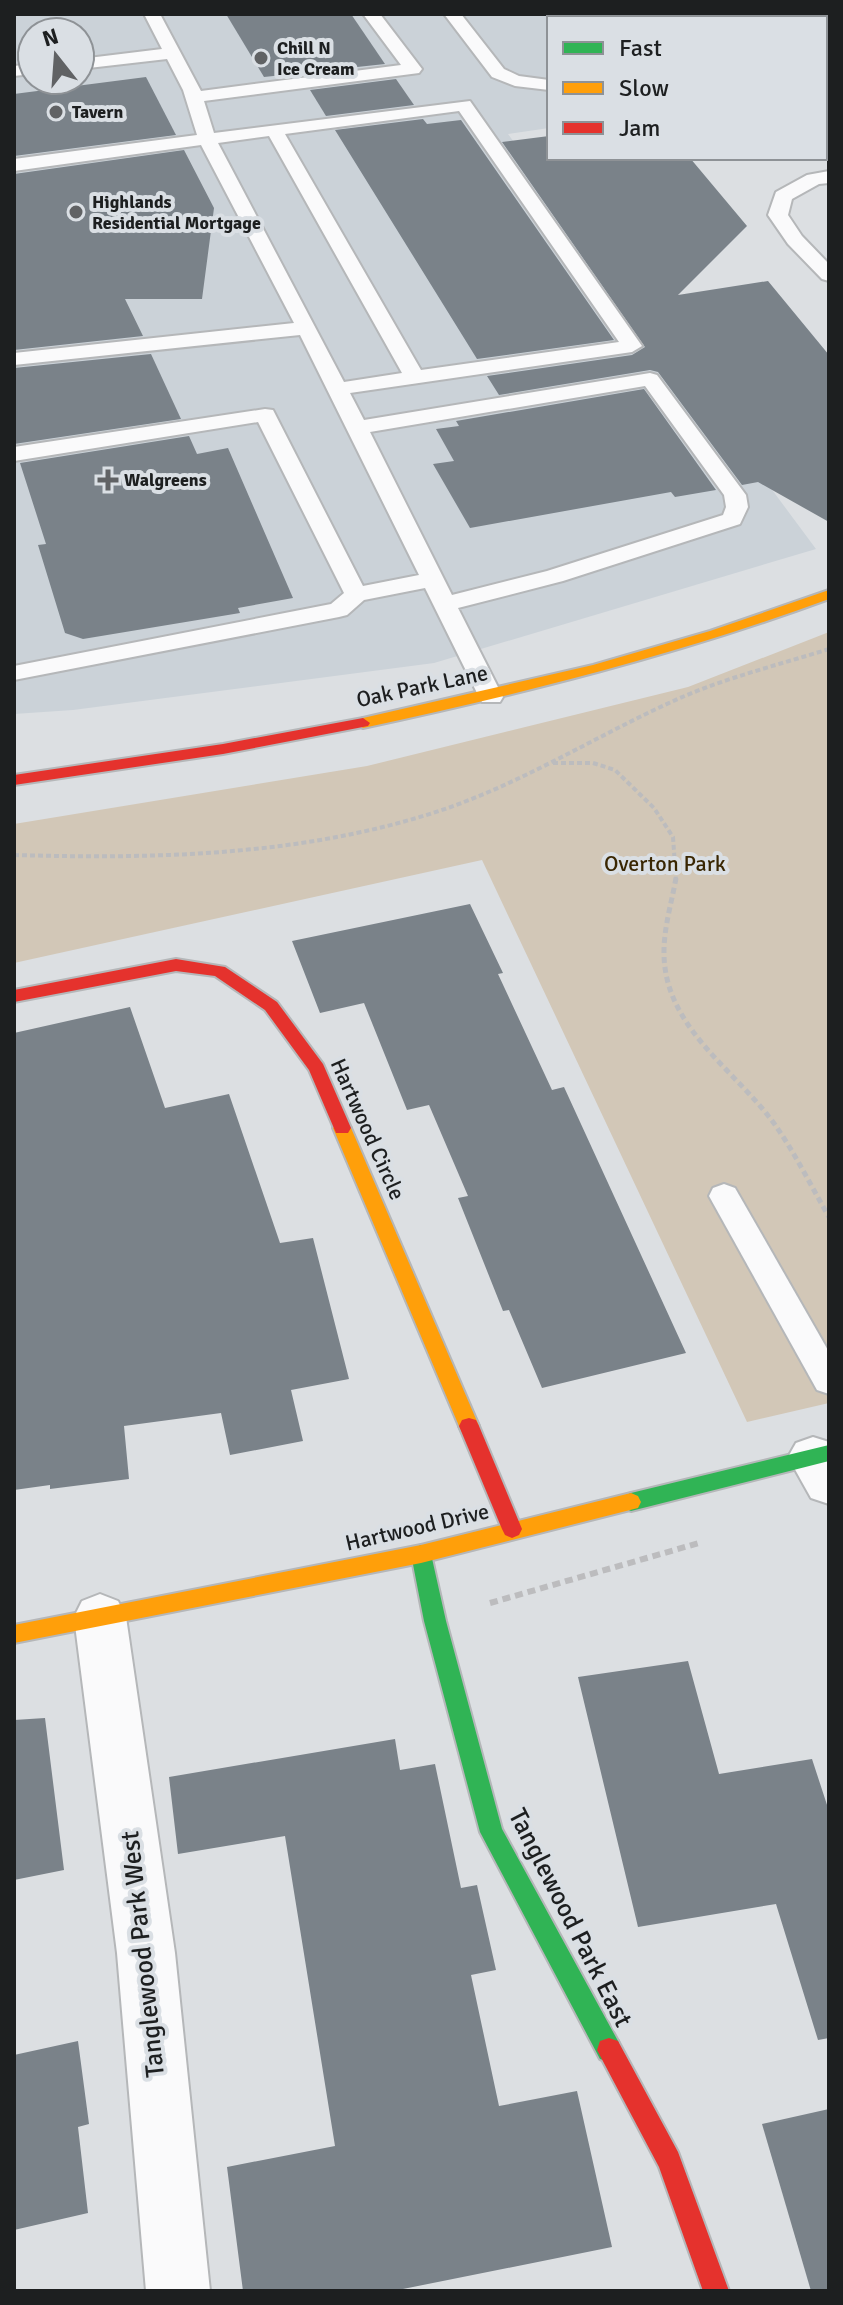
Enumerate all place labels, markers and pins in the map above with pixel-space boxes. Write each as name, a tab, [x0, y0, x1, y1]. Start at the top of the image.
place label: Chill N Ice Cream	[277, 37, 355, 80]
marker: Chill N Ice Cream	[252, 49, 270, 67]
place label: Tavern	[72, 101, 123, 123]
marker: Tavern	[47, 103, 65, 121]
place label: Highlands Residential Mortgage	[92, 191, 261, 234]
marker: Highlands Residential Mortgage	[67, 203, 85, 221]
place label: Walgreens	[124, 469, 207, 491]
marker: Walgreens	[99, 471, 117, 489]

